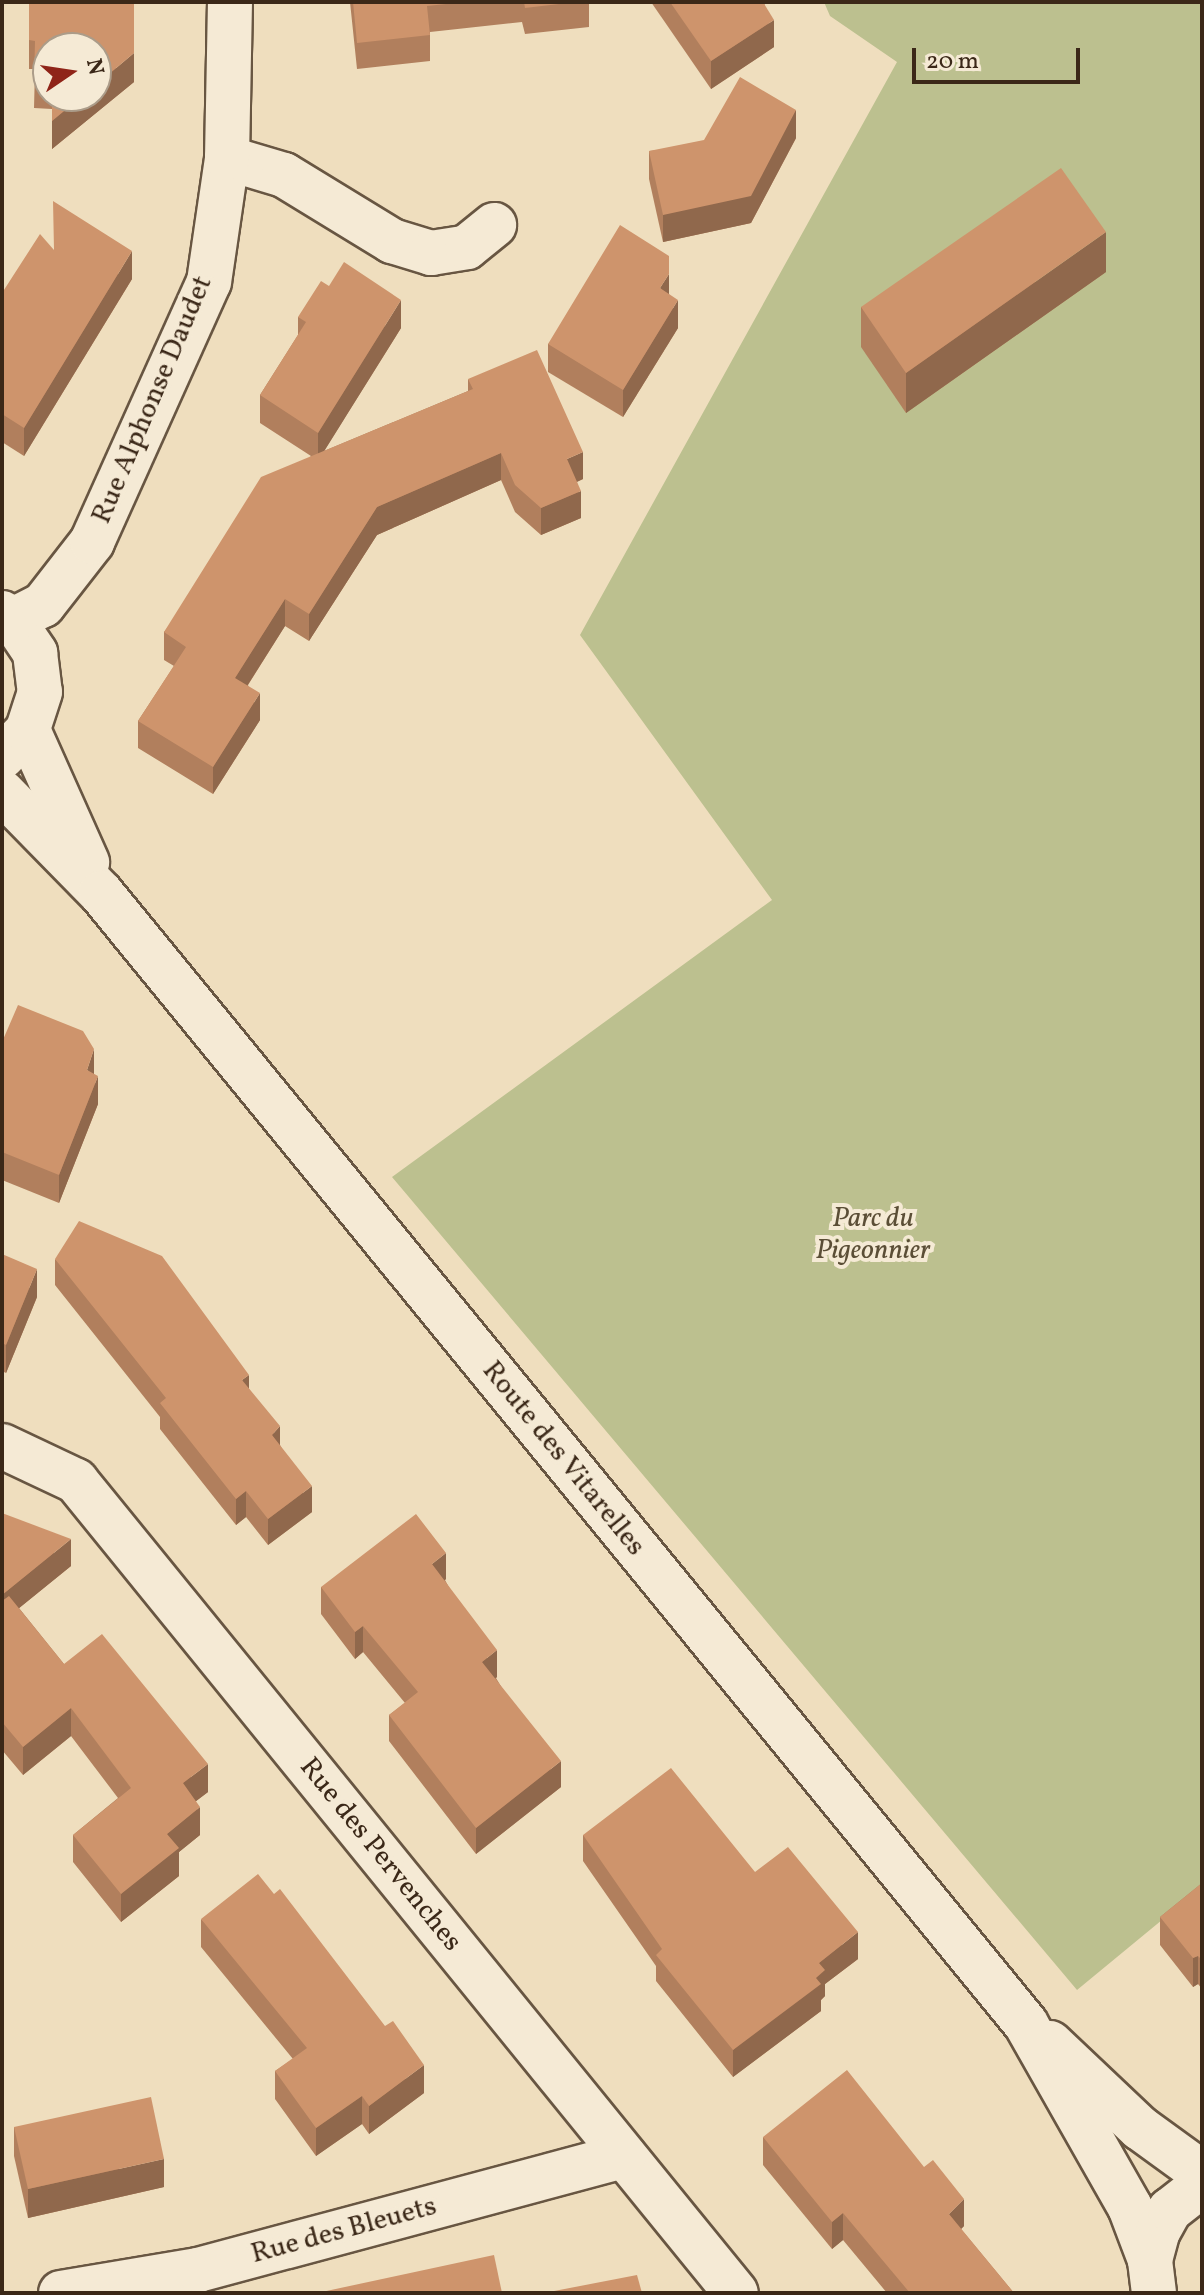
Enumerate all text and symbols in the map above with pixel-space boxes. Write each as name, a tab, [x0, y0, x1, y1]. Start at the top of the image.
north arrow	[32, 32, 112, 112]
scale bar	[916, 32, 1084, 82]
text: 20 m	[926, 45, 979, 79]
text: N	[77, 56, 111, 78]
street label: Rue Alphonse Daudet	[86, 271, 220, 529]
park label: Parc du Pigeonnier	[816, 1202, 930, 1268]
street label: Route des Vitarelles	[474, 1355, 652, 1563]
street label: Rue des Pervenches	[292, 1751, 468, 1959]
street label: Rue des Bleuets	[248, 2190, 440, 2272]

